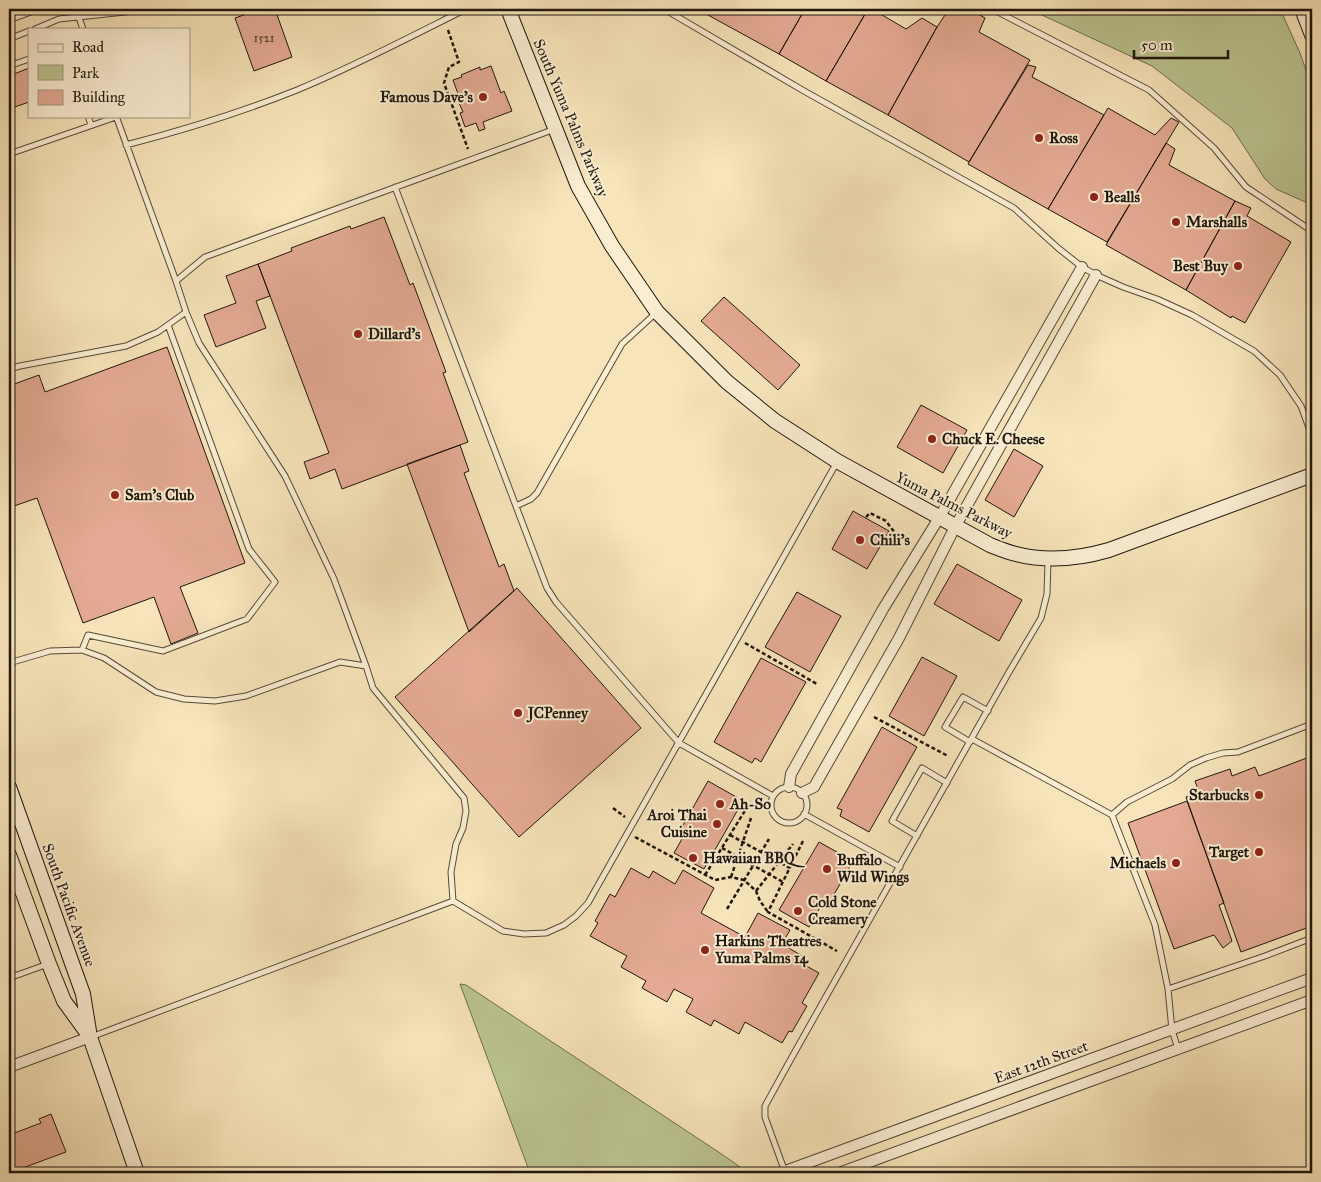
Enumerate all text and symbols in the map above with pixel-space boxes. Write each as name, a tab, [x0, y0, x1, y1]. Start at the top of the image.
legend	[28, 28, 190, 118]
scale bar	[1134, 28, 1227, 60]
house number: 1521	[254, 31, 275, 45]
street label: South Yuma Palms Parkway	[530, 36, 613, 201]
text: 50 m	[1141, 36, 1173, 54]
text: Road	[72, 38, 104, 56]
text: Park	[72, 64, 99, 82]
text: Building	[72, 88, 126, 106]
place label: Famous Dave's	[380, 88, 474, 106]
marker: Famous Dave's	[477, 91, 489, 103]
place label: Ross	[1049, 129, 1079, 147]
marker: Ross	[1033, 132, 1045, 144]
place label: Bealls	[1104, 188, 1141, 206]
marker: Bealls	[1088, 191, 1100, 203]
place label: Marshalls	[1186, 213, 1248, 231]
marker: Marshalls	[1170, 216, 1182, 228]
place label: Best Buy	[1173, 257, 1229, 276]
marker: Best Buy	[1232, 260, 1244, 272]
place label: Dillard's	[368, 325, 421, 343]
marker: Dillard's	[352, 328, 364, 340]
place label: Chuck E. Cheese	[942, 430, 1046, 448]
marker: Chuck E. Cheese	[926, 433, 938, 445]
street label: Yuma Palms Parkway	[893, 468, 1016, 543]
place label: Sam's Club	[125, 486, 195, 504]
marker: Sam's Club	[109, 489, 121, 501]
place label: Chili's	[870, 531, 910, 549]
marker: Chili's	[854, 534, 866, 546]
place label: JCPenney	[526, 704, 589, 723]
marker: JCPenney	[512, 707, 524, 719]
place label: Starbucks	[1189, 786, 1250, 804]
marker: Starbucks	[1253, 789, 1265, 801]
place label: Ah-So	[729, 795, 771, 813]
marker: Ah-So	[714, 798, 726, 810]
place label: Aroi Thai Cuisine	[646, 806, 708, 841]
marker: Aroi Thai Cuisine	[711, 818, 723, 830]
street label: South Pacific Avenue	[38, 841, 100, 969]
place label: Target	[1208, 843, 1250, 862]
marker: Target	[1253, 846, 1265, 858]
place label: Hawaiian BBQ	[703, 849, 806, 868]
place label: Buffalo Wild Wings	[837, 851, 910, 887]
marker: Hawaiian BBQ	[687, 852, 699, 864]
place label: Michaels	[1110, 854, 1167, 872]
marker: Michaels	[1170, 857, 1182, 869]
marker: Buffalo Wild Wings	[821, 863, 833, 875]
place label: Cold Stone Creamery	[808, 893, 877, 929]
marker: Cold Stone Creamery	[792, 905, 804, 917]
place label: Harkins Theatres Yuma Palms 14	[714, 932, 822, 968]
marker: Harkins Theatres Yuma Palms 14	[699, 944, 711, 956]
street label: East 12th Street	[992, 1036, 1091, 1087]

